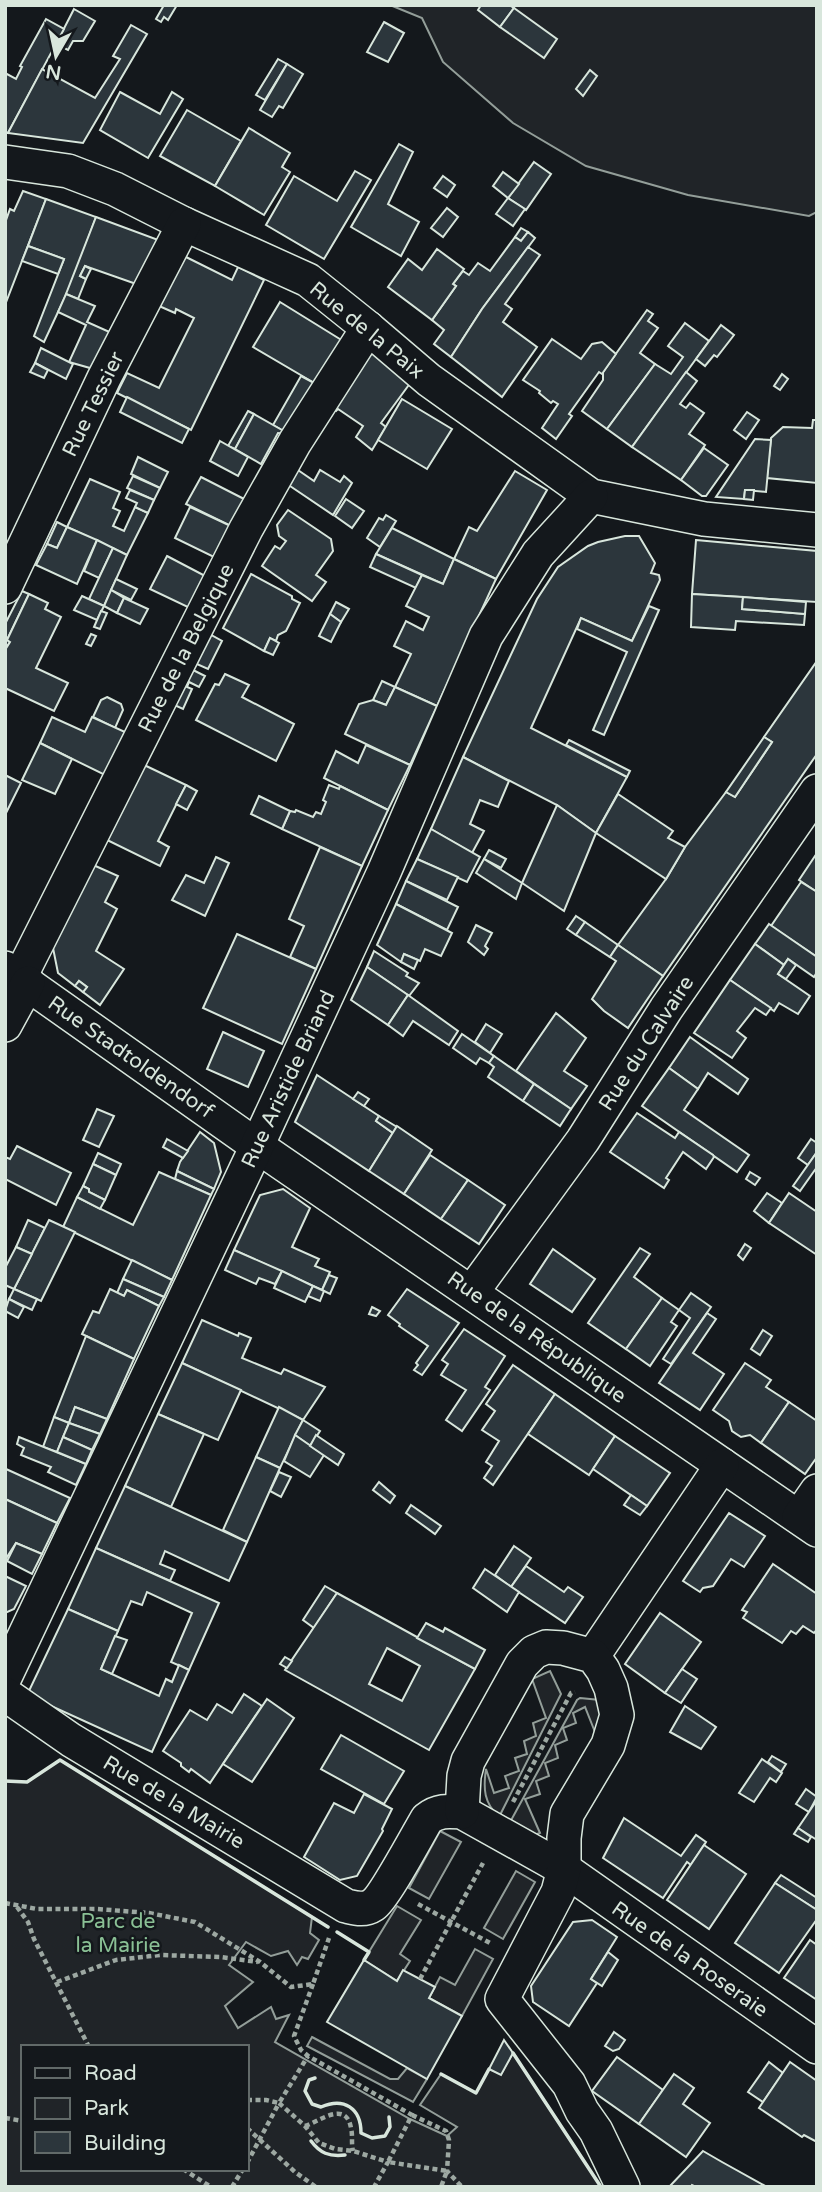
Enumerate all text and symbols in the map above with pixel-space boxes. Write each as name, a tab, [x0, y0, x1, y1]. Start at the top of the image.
north arrow	[21, 21, 91, 91]
text: N	[44, 60, 63, 84]
street label: Rue de la Paix	[304, 277, 429, 384]
street label: Rue Tessier	[57, 348, 130, 461]
street label: Rue de la Belgique	[133, 560, 240, 737]
street label: Rue du Calvaire	[593, 971, 699, 1115]
street label: Rue Aristide Briand	[236, 986, 341, 1172]
street label: Rue Stadtoldendorf	[43, 991, 218, 1124]
street label: Rue de la République	[442, 1266, 631, 1409]
street label: Rue de la Mairie	[98, 1750, 249, 1855]
street label: Rue de la Roseraie	[607, 1896, 773, 2023]
park label: Parc de la Mairie	[76, 1909, 161, 1958]
legend	[21, 2045, 248, 2171]
text: Road	[84, 2061, 137, 2086]
text: Park	[84, 2096, 129, 2121]
text: Building	[84, 2131, 166, 2156]

